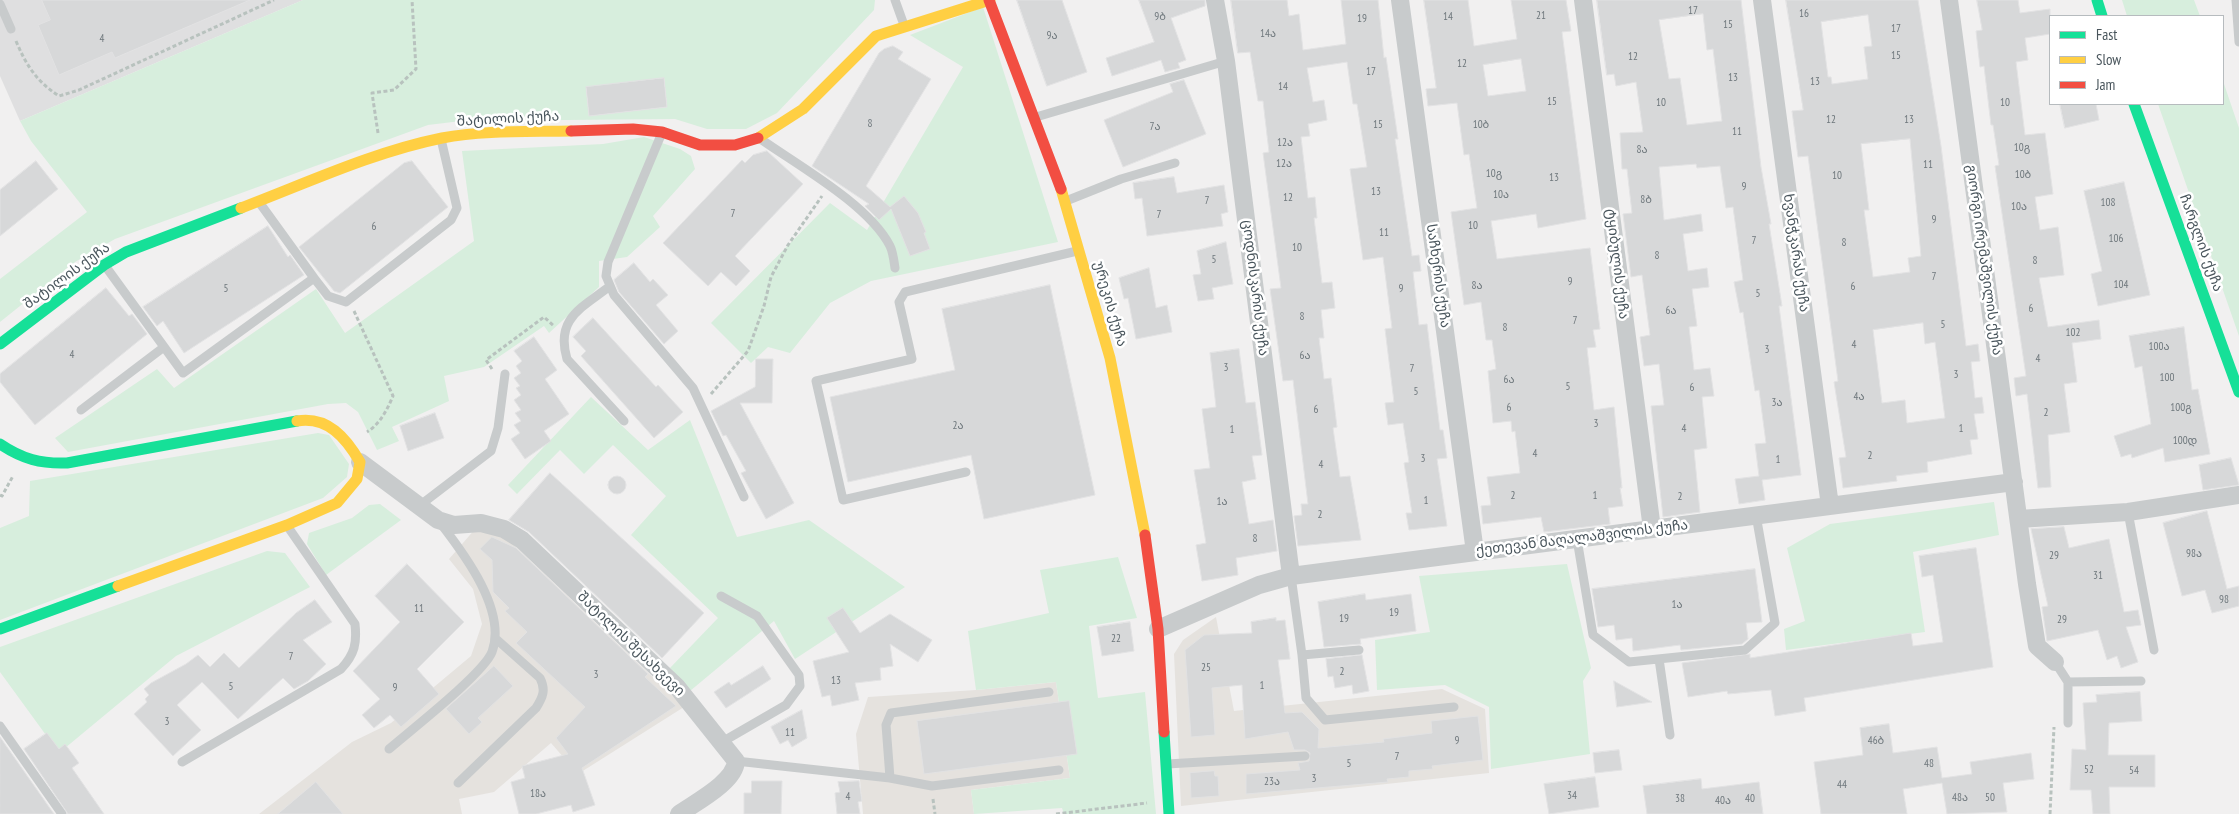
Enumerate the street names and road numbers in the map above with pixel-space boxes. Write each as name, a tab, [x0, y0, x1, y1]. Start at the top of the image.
street label: შატილის ქუჩა	[456, 108, 560, 130]
street label: გიორგი ირემაშვილის ქუჩა	[1962, 163, 2006, 357]
street label: ჩარგლის ქუჩა	[2176, 192, 2226, 294]
street label: ხვანჭკარას ქუჩა	[1779, 193, 1813, 313]
street label: ტყიბულის ქუჩა	[1602, 208, 1632, 320]
street label: ცოდნისკარის ქუჩა	[1238, 219, 1272, 357]
street label: საჩხერის ქუჩა	[1422, 223, 1454, 329]
street label: შატილის ქუჩა	[21, 239, 113, 313]
street label: ურეკის ქუჩა	[1090, 259, 1130, 349]
street label: ქეთევან მაღალაშვილის ქუჩა	[1475, 517, 1689, 559]
street label: შატილის შესახვევი	[574, 588, 688, 700]

